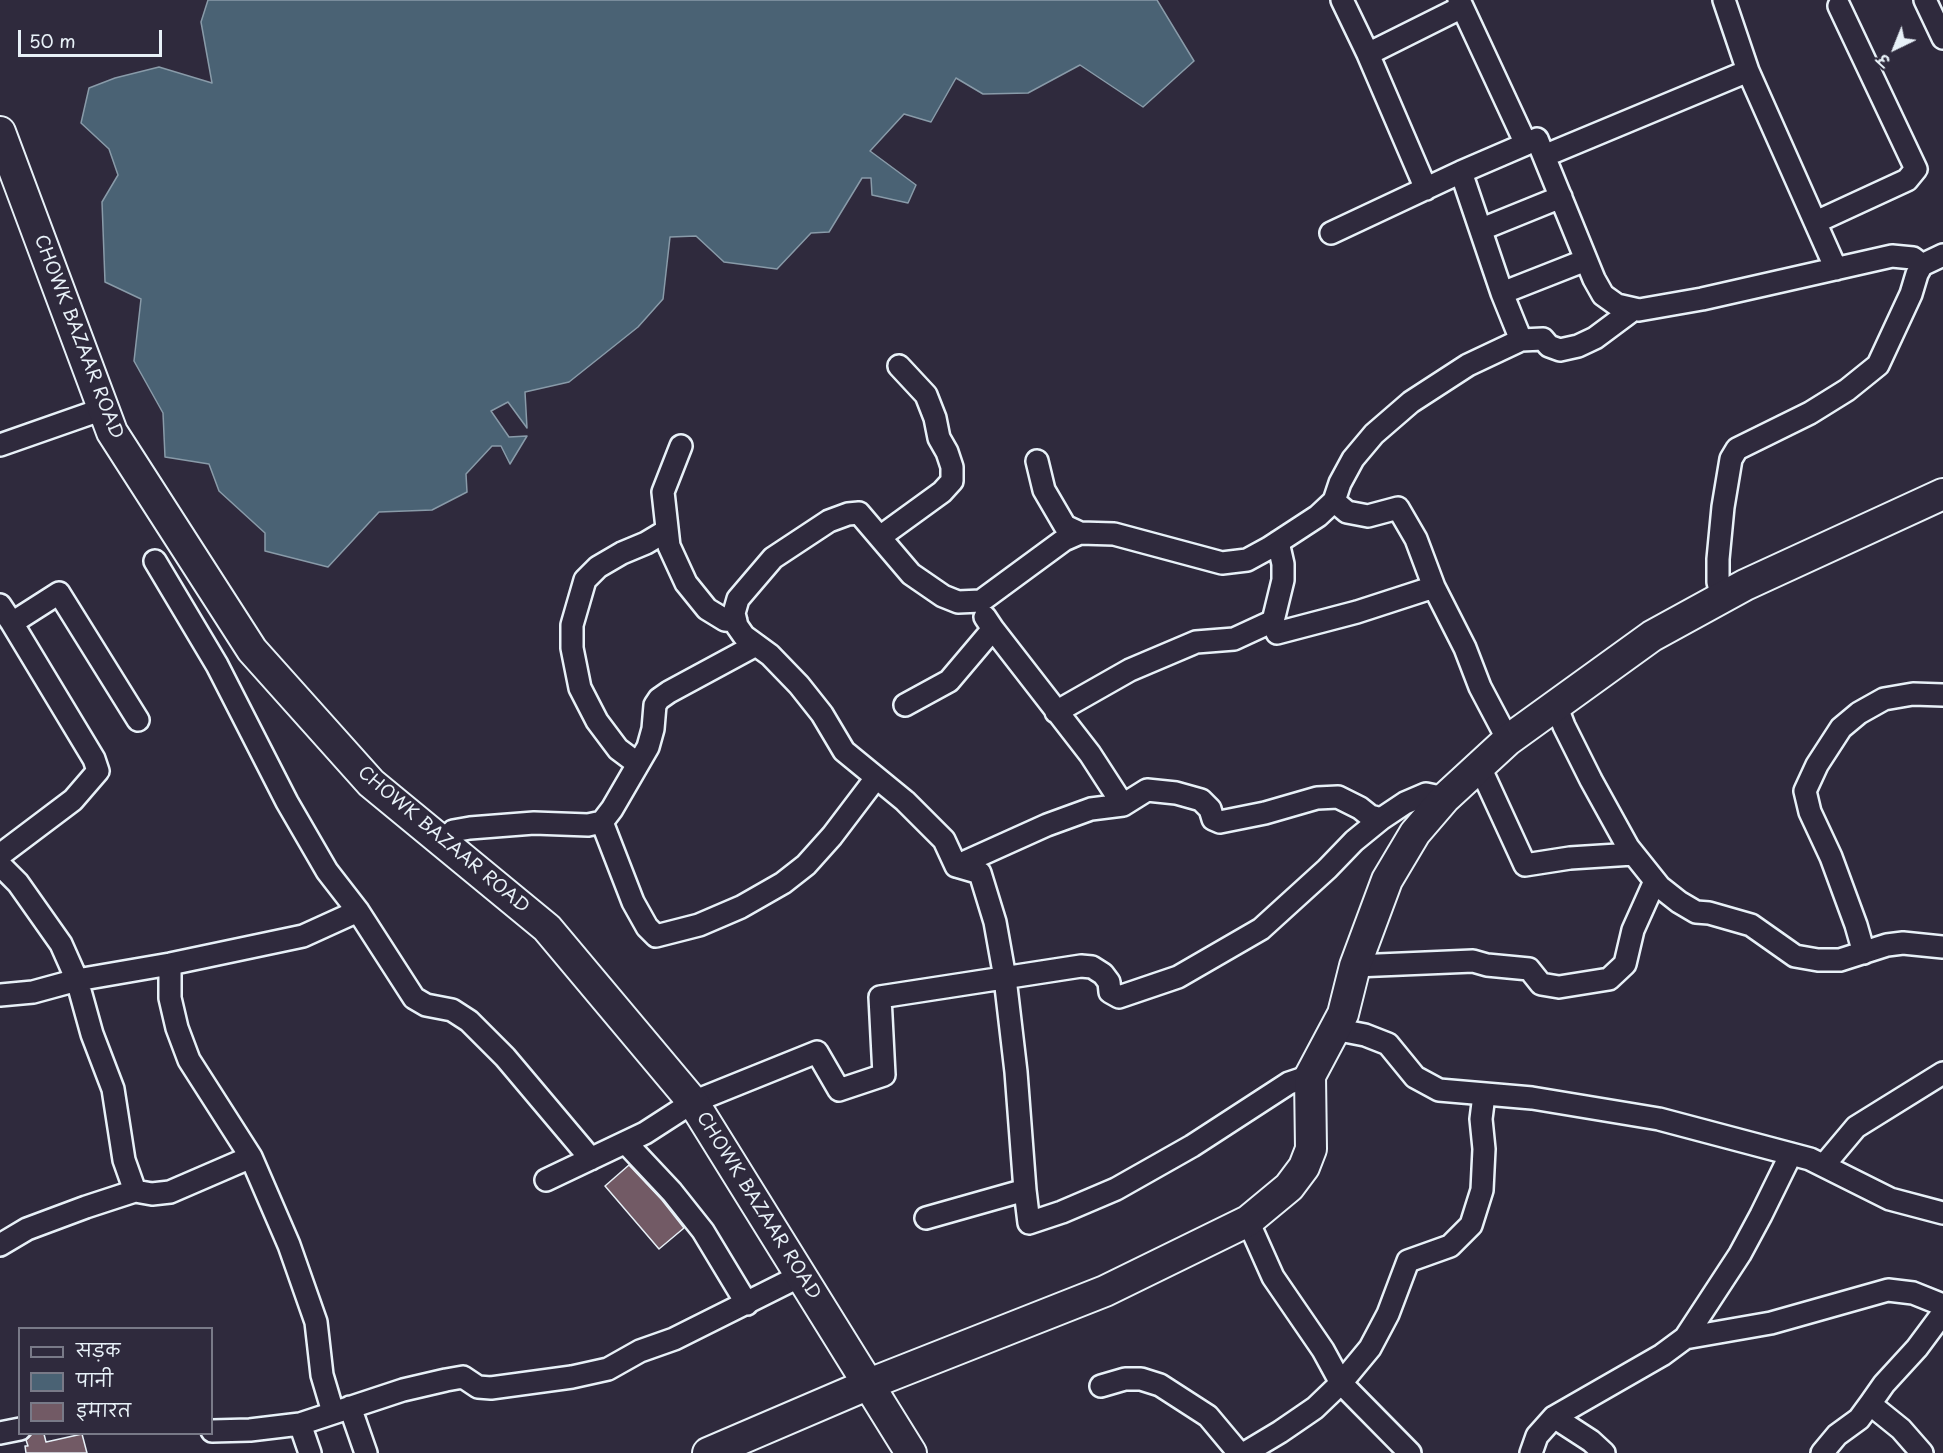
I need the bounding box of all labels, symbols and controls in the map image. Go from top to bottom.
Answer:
scale bar [21,18,165,56]
north arrow [1865,18,1925,78]
text: 50 m [29,27,76,54]
text: उ [1871,49,1895,74]
street label: CHOWK BAZAAR ROAD [29,232,127,442]
street label: CHOWK BAZAAR ROAD [353,762,533,918]
street label: CHOWK BAZAAR ROAD [691,1108,825,1304]
legend [18,1327,213,1435]
text: सड़क [76,1336,120,1363]
text: पानी [76,1366,113,1393]
text: इमारत [76,1396,131,1423]

